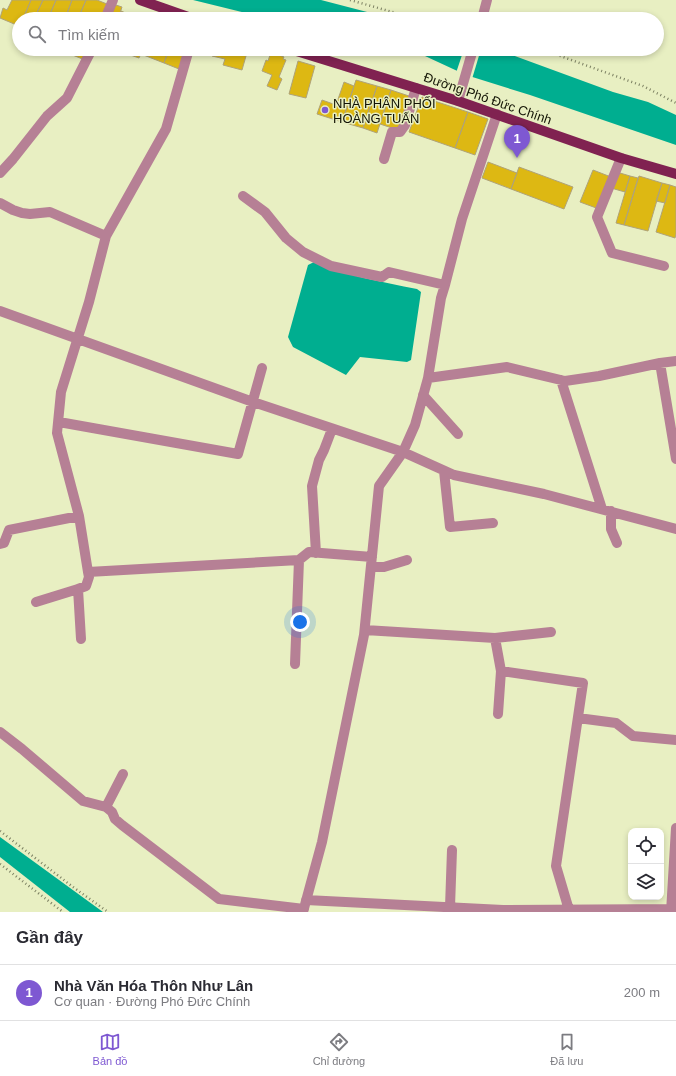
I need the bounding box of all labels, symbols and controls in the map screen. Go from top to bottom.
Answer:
search box [12,12,664,56]
icon: search [26,23,48,45]
text: Tìm kiếm [58,26,120,43]
street label: Đường Phó Đức Chính [422,70,554,127]
place label: NHÀ PHÂN PHỐI HOÀNG TUẤN [333,96,436,126]
marker: NHÀ PHÂN PHỐI HOÀNG TUẤN [320,105,330,115]
pin: 1 [504,125,530,158]
your location [290,612,310,632]
map controls [628,828,664,900]
button: locate [628,828,664,864]
button: layers [628,864,664,900]
text: Gần đây [16,928,83,947]
text: Nhà Văn Hóa Thôn Như Lân [54,977,253,994]
text: 1 [25,985,33,1000]
text: 200 m [624,985,660,1000]
text: Cơ quan · Đường Phó Đức Chính [54,994,250,1009]
tab: Bản đồ [93,1031,127,1067]
tab: Chỉ đường [313,1031,365,1067]
tab: Đã lưu [550,1031,583,1067]

